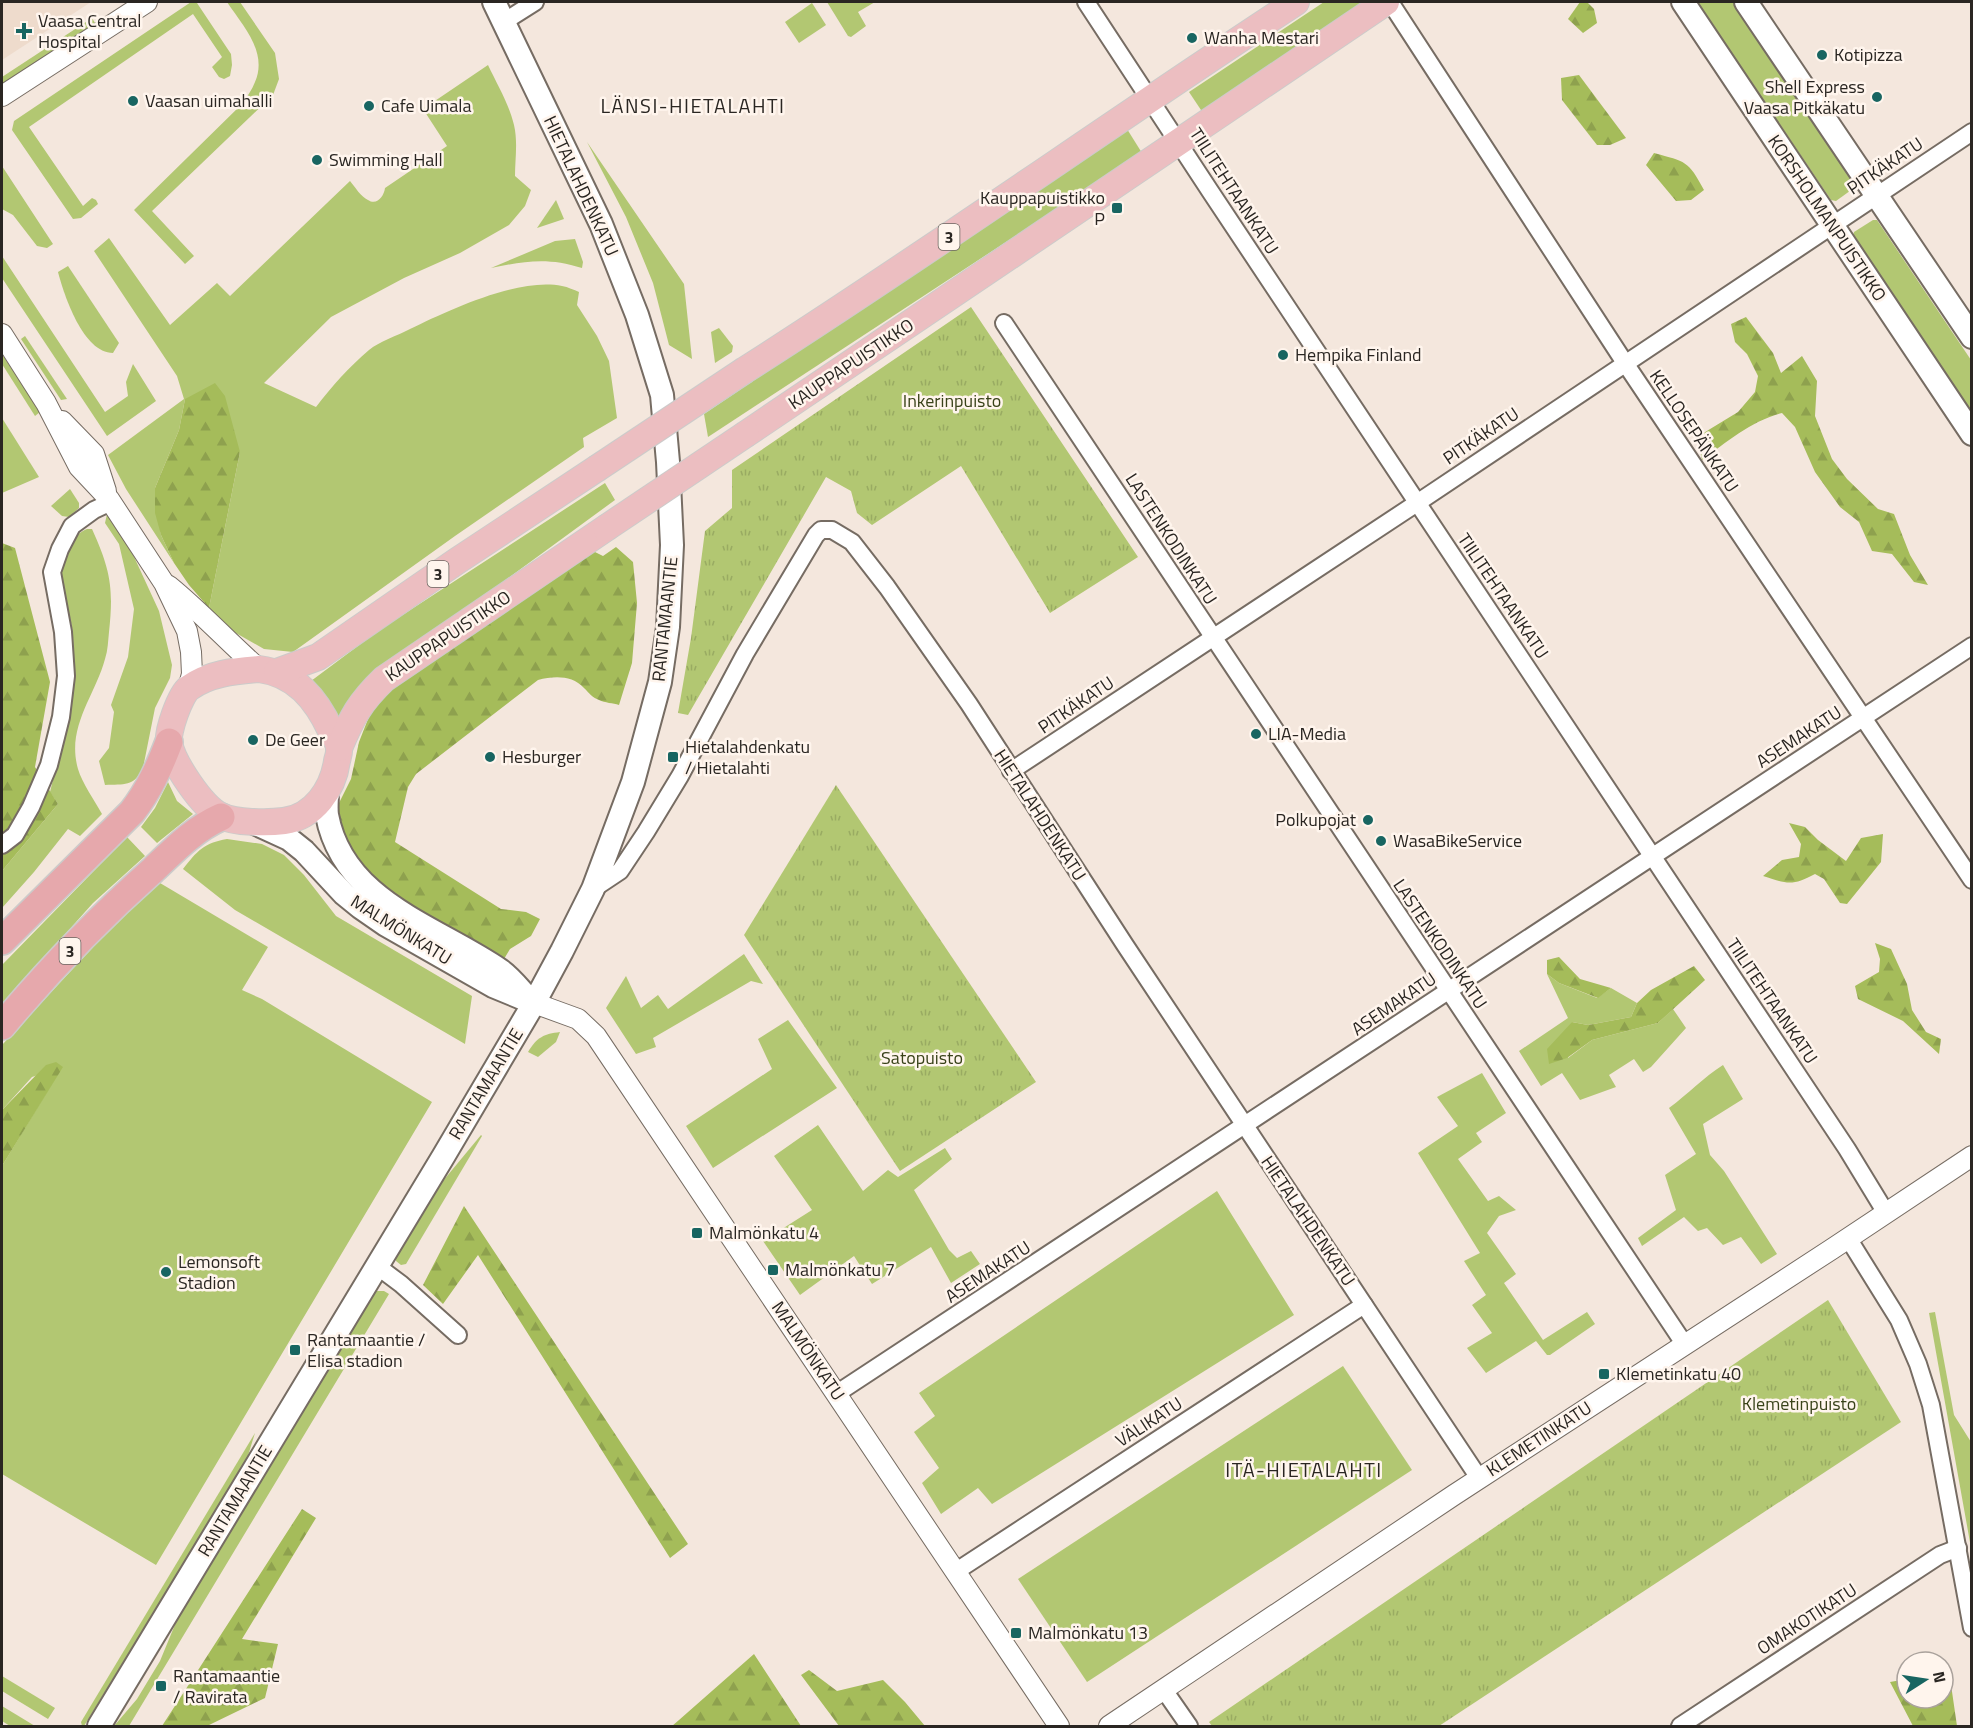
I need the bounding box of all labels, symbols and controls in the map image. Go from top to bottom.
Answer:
place label: Vaasa Central Hospital [38,7,141,55]
marker: Vaasa Central Hospital [15,22,33,40]
place label: Wanha Mestari [1204,24,1319,51]
marker: Wanha Mestari [1185,31,1199,45]
place label: Kotipizza [1834,41,1903,68]
marker: Kotipizza [1815,48,1829,62]
place label: Shell Express Vaasa Pitkäkatu [1744,73,1865,121]
place label: Vaasan uimahalli [145,87,273,114]
district label: LÄNSI-HIETALAHTI [601,90,785,121]
marker: Shell Express Vaasa Pitkäkatu [1870,90,1884,104]
place label: Cafe Uimala [381,92,471,119]
marker: Vaasan uimahalli [126,94,140,108]
marker: Cafe Uimala [362,99,376,113]
street label: HIETALAHDENKATU [537,111,626,261]
street label: TIILITEHTAANKATU [1183,122,1286,259]
street label: KORSHOLMANPUISTIKKO [1761,129,1893,306]
street label: PITKÄKATU [1841,130,1928,201]
place label: Swimming Hall [329,146,443,173]
marker: Swimming Hall [310,153,324,167]
place label: Kauppapuistikko P [980,184,1105,232]
marker: Kauppapuistikko P [1110,201,1124,215]
road number: 3 [938,224,960,250]
street label: KAUPPAPUISTIKKO [783,311,919,416]
place label: Hempika Finland [1295,341,1422,368]
marker: Hempika Finland [1276,348,1290,362]
street label: KELLOSEPÄNKATU [1643,364,1746,497]
park label: Inkerinpuisto [903,387,1001,414]
street label: PITKÄKATU [1437,400,1524,471]
street label: LASTENKODINKATU [1119,468,1224,610]
street label: TIILITEHTAANKATU [1451,527,1556,664]
street label: RANTAMAANTIE [645,555,685,683]
road number: 3 [428,561,448,587]
street label: KAUPPAPUISTIKKO [380,583,516,688]
street label: PITKÄKATU [1032,669,1119,740]
street label: ASEMAKATU [1751,699,1847,774]
place label: LIA-Media [1268,720,1346,747]
place label: De Geer [265,726,325,753]
marker: LIA-Media [1249,727,1263,741]
marker: De Geer [246,733,260,747]
place label: Hietalahdenkatu / Hietalahti [685,733,810,781]
place label: Hesburger [502,743,581,770]
street label: HIETALAHDENKATU [988,744,1093,886]
marker: Hesburger [483,750,497,764]
marker: Hietalahdenkatu / Hietalahti [666,750,680,764]
place label: Polkupojat [1275,806,1357,833]
marker: Polkupojat [1361,813,1375,827]
place label: WasaBikeService [1393,827,1522,854]
marker: WasaBikeService [1374,834,1388,848]
street label: LASTENKODINKATU [1387,873,1494,1014]
street label: MALMÖNKATU [345,888,457,971]
street label: TIILITEHTAANKATU [1720,932,1825,1069]
road number: 3 [60,938,80,964]
street label: ASEMAKATU [1346,965,1442,1042]
street label: RANTAMAANTIE [442,1023,530,1145]
park label: Satopuisto [881,1044,963,1071]
street label: HIETALAHDENKATU [1255,1150,1362,1291]
place label: Malmönkatu 4 [709,1219,819,1246]
marker: Malmönkatu 4 [690,1226,704,1240]
street label: ASEMAKATU [940,1234,1036,1309]
place label: Lemonsoft Stadion [178,1248,261,1296]
place label: Malmönkatu 7 [785,1256,895,1283]
marker: Malmönkatu 7 [766,1263,780,1277]
marker: Lemonsoft Stadion [159,1265,173,1279]
street label: MALMÖNKATU [765,1296,852,1406]
place label: Rantamaantie / Elisa stadion [307,1326,425,1374]
marker: Rantamaantie / Elisa stadion [288,1343,302,1357]
place label: Klemetinkatu 40 [1616,1360,1741,1387]
marker: Klemetinkatu 40 [1597,1367,1611,1381]
street label: VÄLIKATU [1110,1390,1188,1453]
park label: Klemetinpuisto [1742,1390,1856,1417]
street label: KLEMETINKATU [1481,1394,1597,1483]
street label: RANTAMAANTIE [191,1440,279,1562]
district label: ITÄ-HIETALAHTI [1225,1454,1383,1485]
street label: OMAKOTIKATU [1751,1576,1862,1661]
place label: Malmönkatu 13 [1028,1619,1148,1646]
marker: Malmönkatu 13 [1009,1626,1023,1640]
north arrow [1895,1650,1955,1710]
place label: Rantamaantie / Ravirata [173,1662,280,1710]
text: N [1927,1669,1953,1685]
marker: Rantamaantie / Ravirata [154,1679,168,1693]

